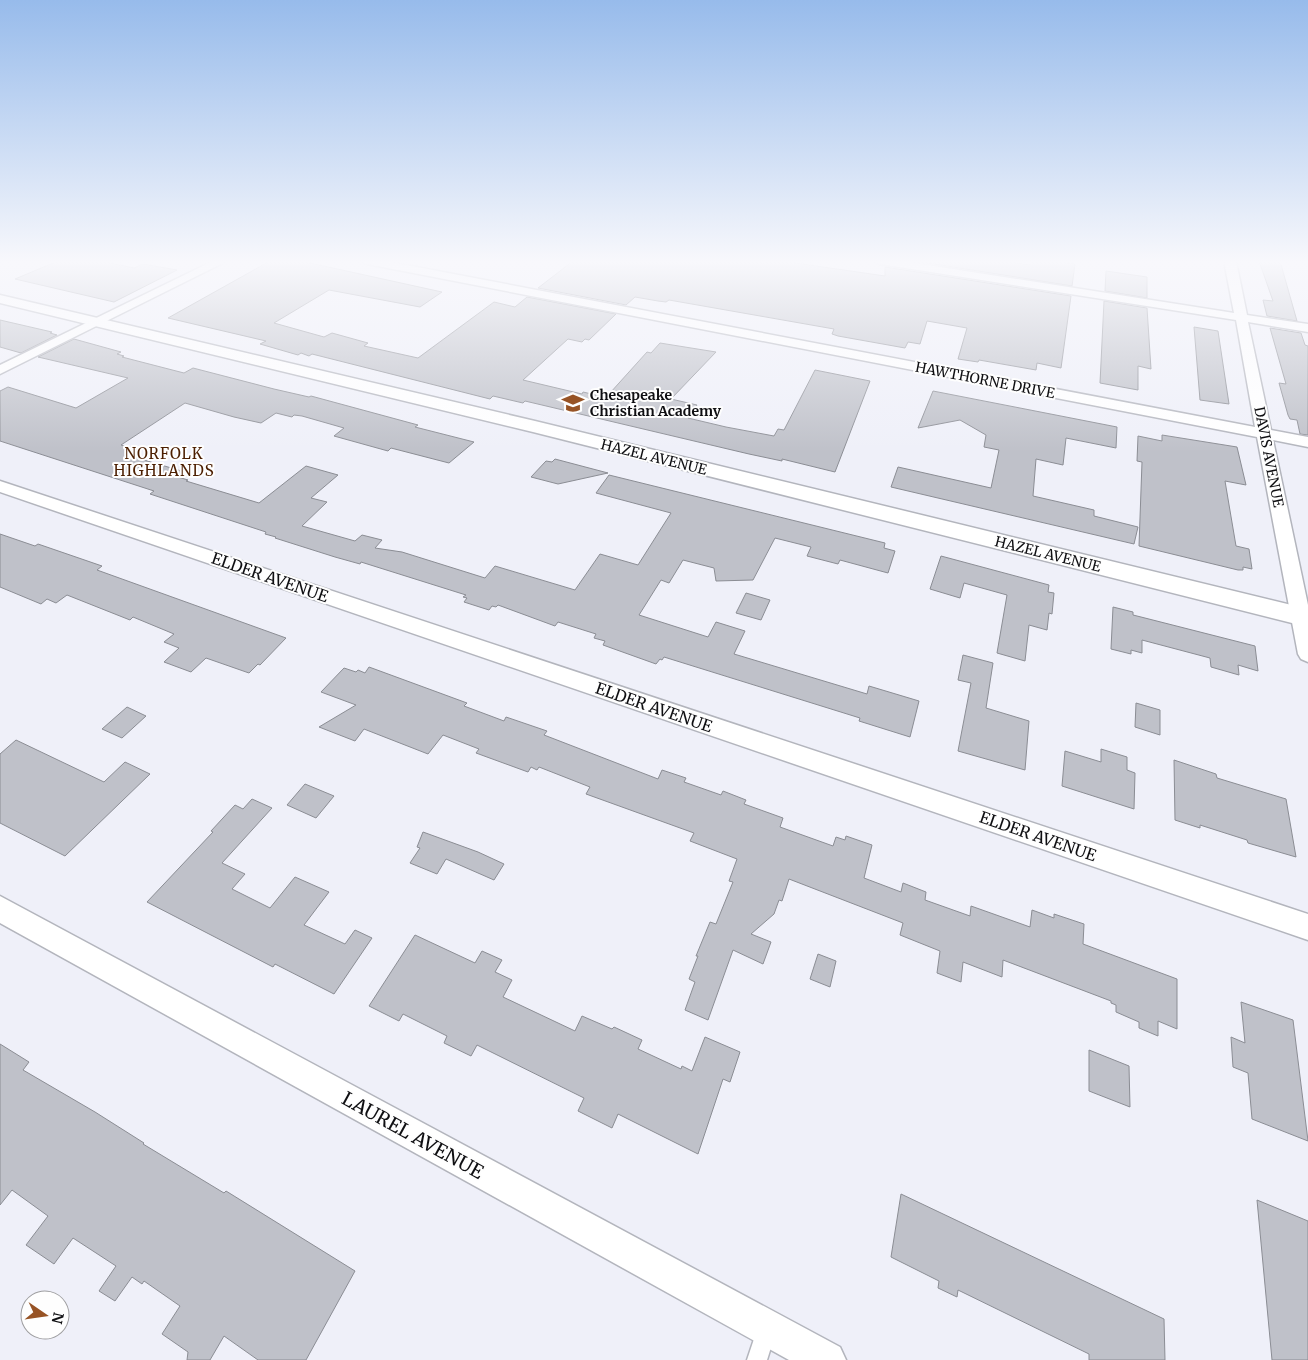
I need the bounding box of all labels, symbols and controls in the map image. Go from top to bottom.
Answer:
street label: HAWTHORNE DRIVE [914,358,1056,402]
place label: Chesapeake Christian Academy [590,386,722,420]
school or university icon: Chesapeake Christian Academy [560,390,586,416]
street label: DAVIS AVENUE [1250,405,1288,509]
street label: HAZEL AVENUE [599,435,709,479]
district label: NORFOLK HIGHLANDS [113,444,215,480]
street label: HAZEL AVENUE [993,532,1103,576]
street label: ELDER AVENUE [209,548,332,607]
street label: ELDER AVENUE [593,678,716,737]
street label: ELDER AVENUE [977,807,1100,866]
street label: LAUREL AVENUE [338,1086,488,1184]
north arrow [20,1290,70,1340]
text: N [48,1311,68,1325]

